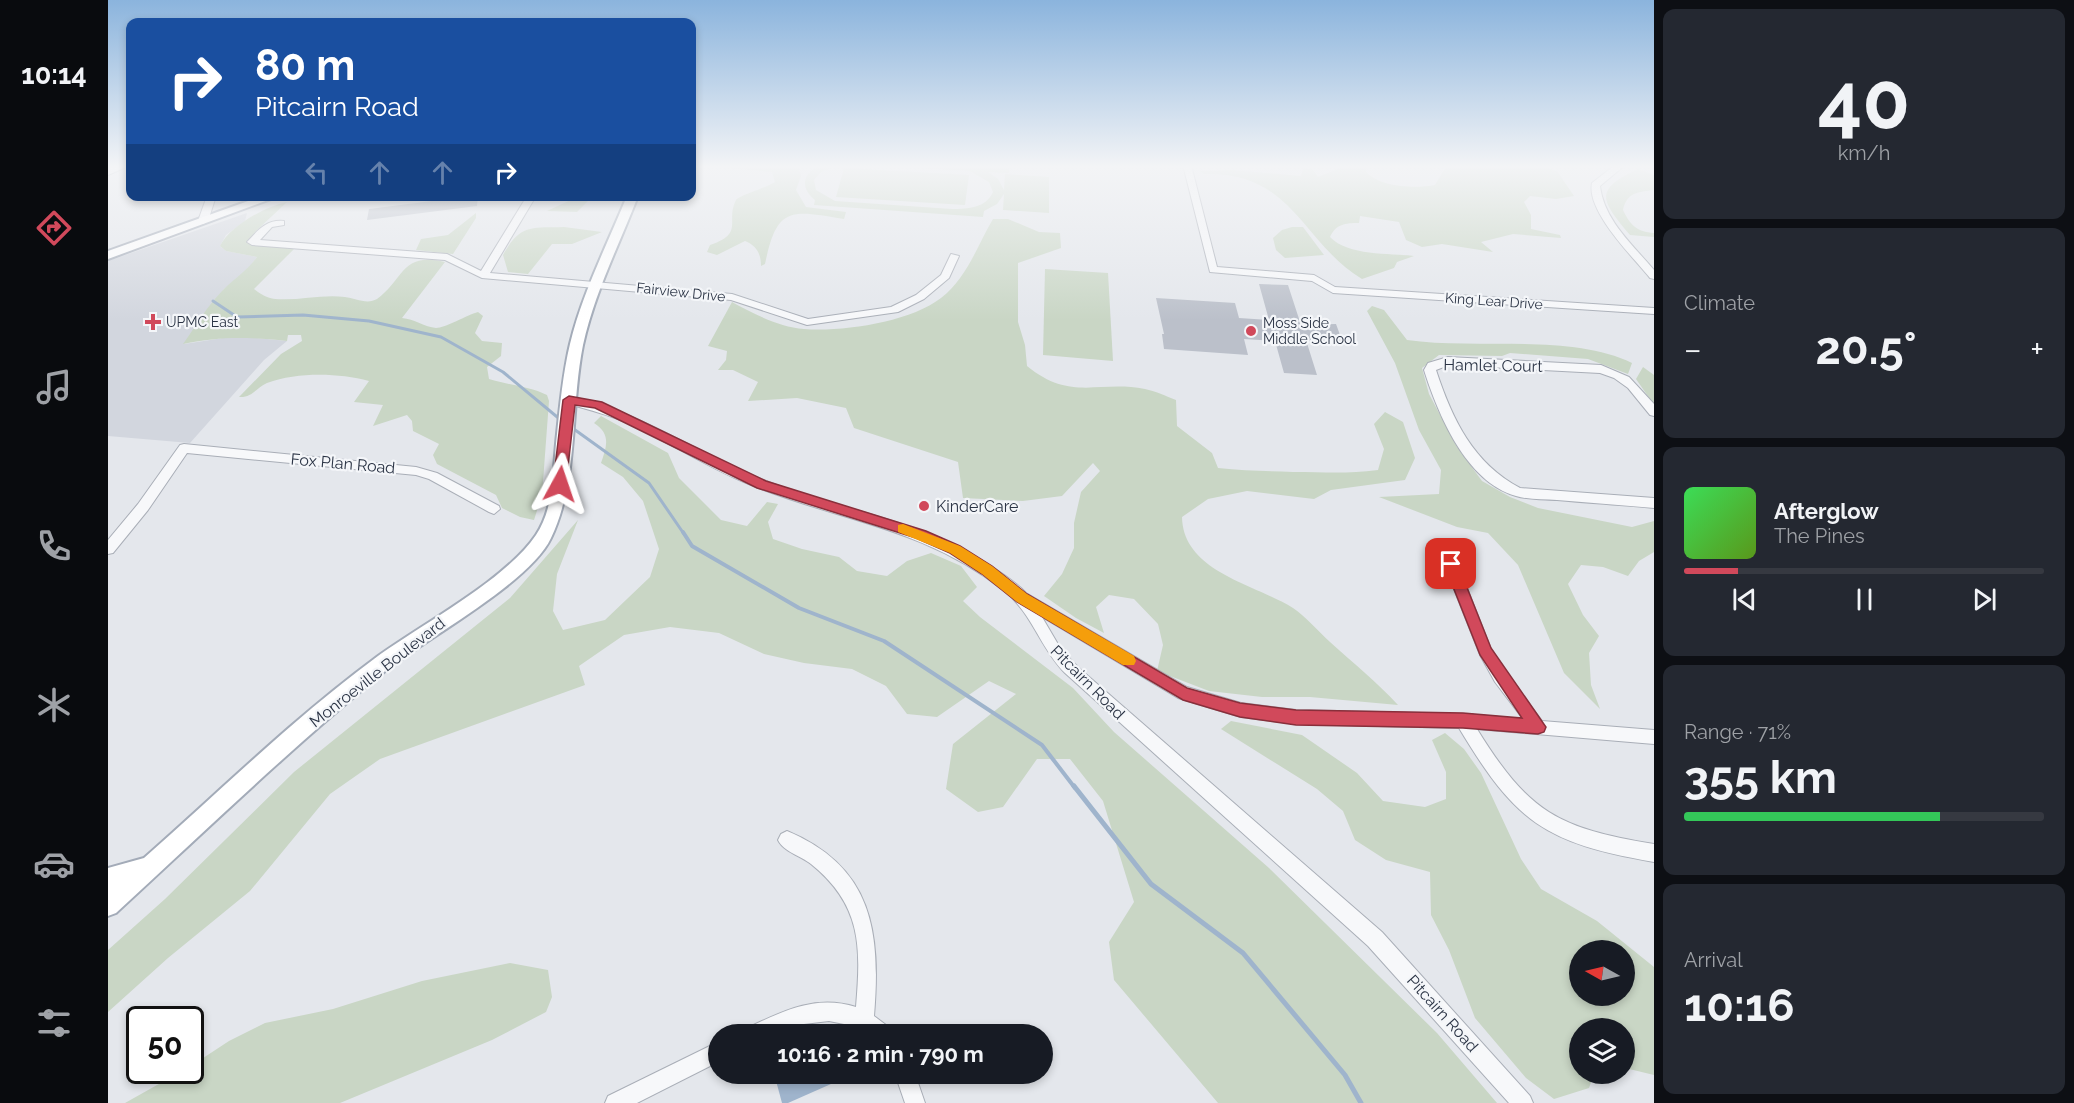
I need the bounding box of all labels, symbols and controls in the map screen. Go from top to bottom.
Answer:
text: 80 m [255,41,355,90]
icon: right [156,42,234,120]
text: 40 [1818,56,1910,147]
text: 10:14 [21,59,87,90]
text: Pitcairn Road [255,91,419,122]
text: km/h [1838,141,1890,165]
icon: left [300,156,333,189]
icon: ahead [363,156,396,189]
icon: ahead [426,156,459,189]
icon: right [489,156,522,189]
icon: directions [33,207,75,249]
street label: Fairview Drive [636,279,726,305]
street label: King Lear Drive [1445,290,1543,312]
text: Climate [1684,291,1755,315]
marker: UPMC East [144,313,162,331]
place label: UPMC East [166,314,239,330]
place label: Moss Side Middle School [1263,315,1356,347]
text: 20.5° [1816,322,1916,375]
marker: Moss Side Middle School [1244,324,1258,338]
text: − [1684,330,1702,369]
text: + [2030,330,2044,369]
street label: Hamlet Court [1443,355,1543,376]
icon: music [33,366,75,408]
street label: Fox Plan Road [290,449,396,478]
position arrow [528,452,592,516]
place label: KinderCare [936,497,1019,516]
text: Afterglow [1774,498,1879,524]
marker: KinderCare [917,499,931,513]
text: The Pines [1774,524,1865,548]
icon: phone [33,525,75,567]
pin [1425,538,1476,589]
icon: arrive [1434,547,1467,580]
icon: previous [1728,583,1761,616]
icon: pause [1848,583,1881,616]
icon: next [1968,583,2001,616]
street label: Monroeville Boulevard [306,614,449,731]
street label: Pitcairn Road [1047,641,1129,723]
icon: climate [33,684,75,726]
text: Range · 71% [1684,720,1791,744]
text: 355 km [1684,751,1837,804]
icon: car [33,843,75,885]
north arrow [1569,940,1635,1006]
map controls [1569,940,1635,1084]
text: Arrival [1684,948,1743,972]
street label: Pitcairn Road [1403,971,1482,1056]
text: 10:16 [1684,979,1795,1032]
icon: filters [33,1002,75,1044]
speed limit sign: 50 [126,1006,204,1084]
button: layers [1569,1018,1635,1084]
text: 10:16 · 2 min · 790 m [777,1041,984,1067]

